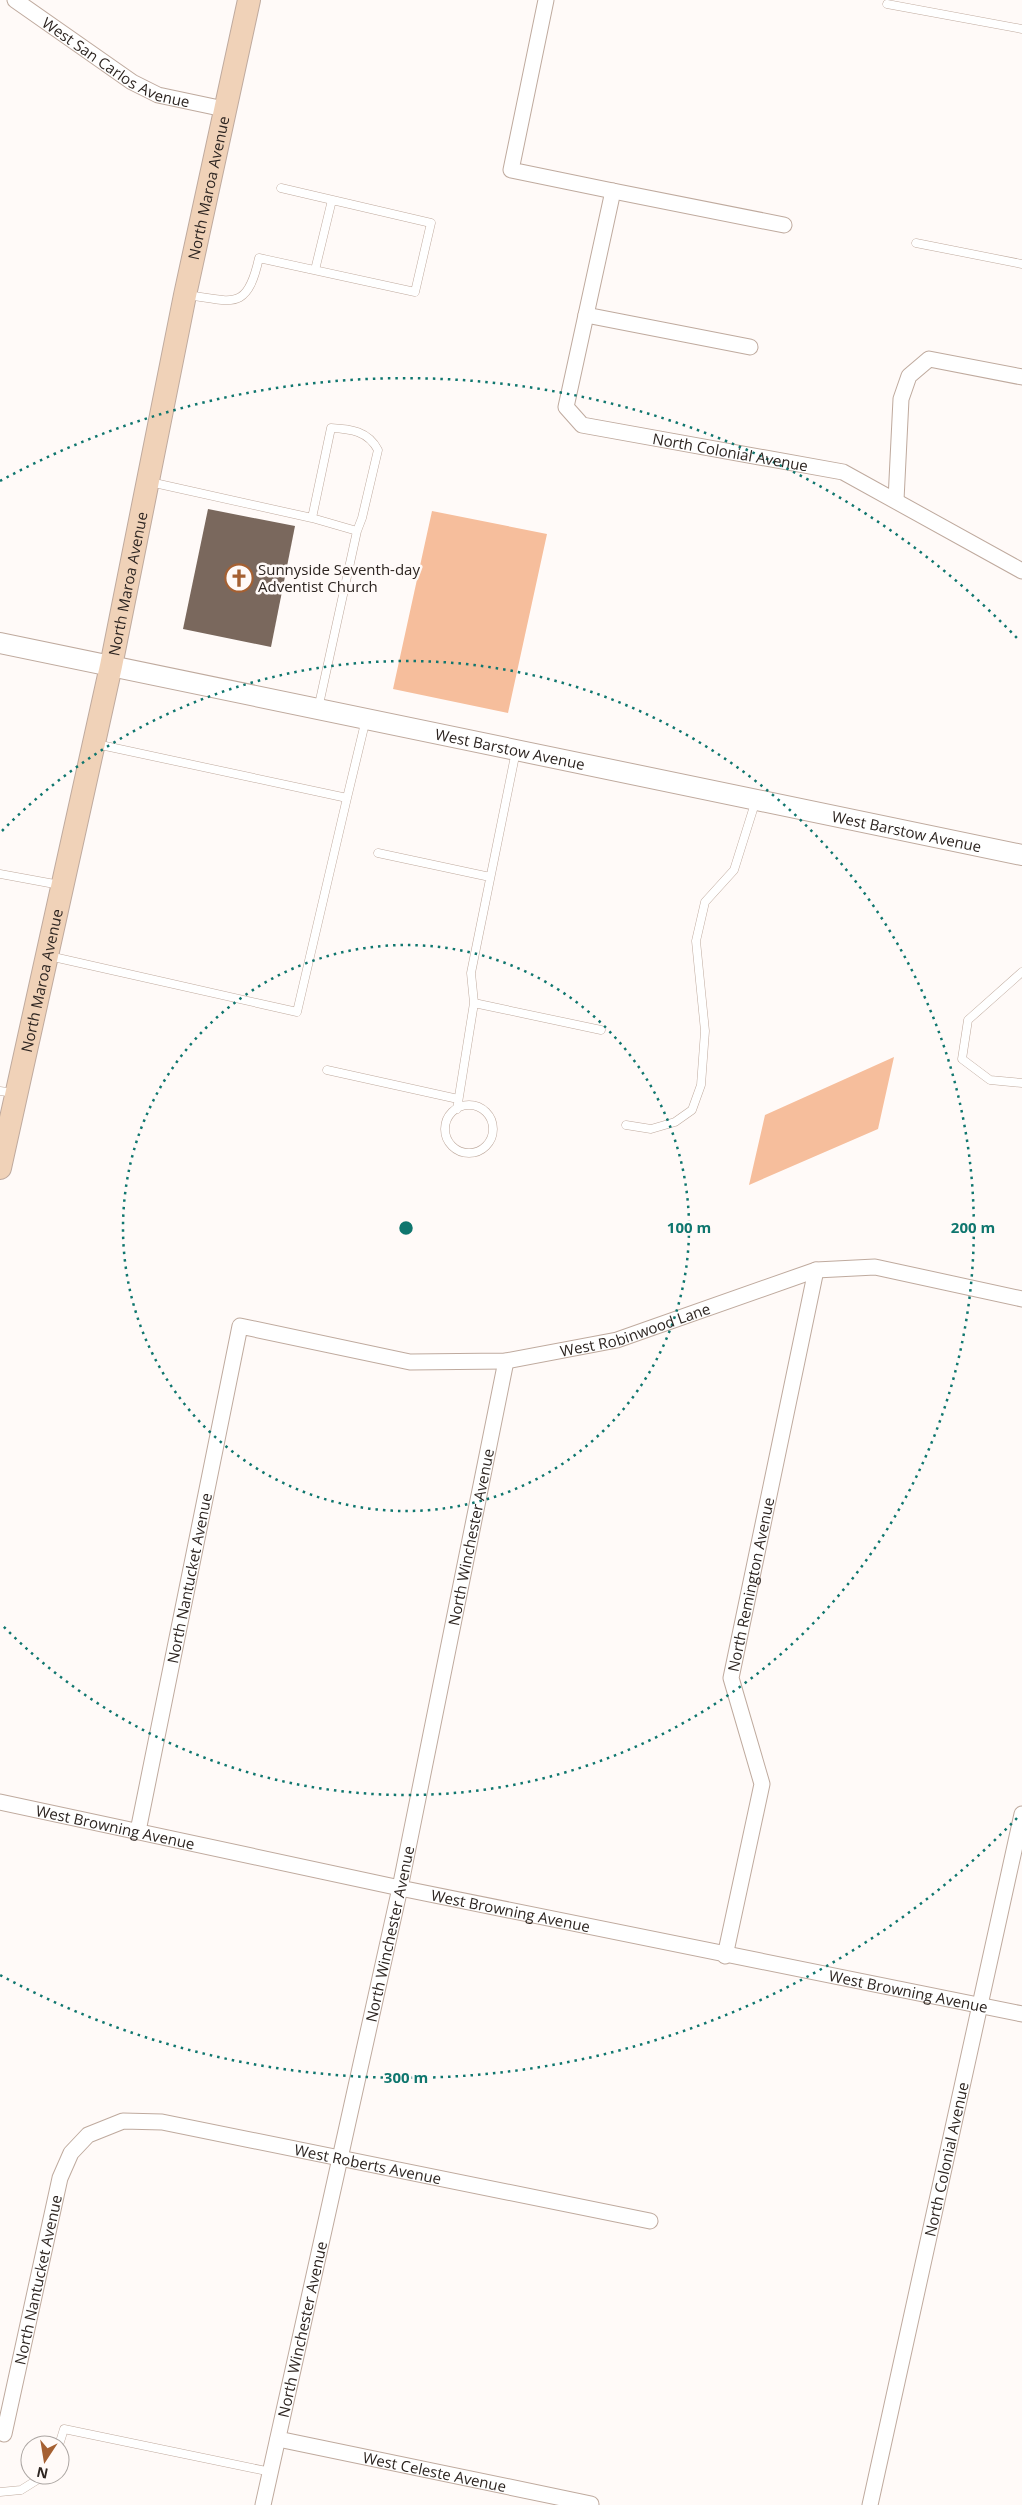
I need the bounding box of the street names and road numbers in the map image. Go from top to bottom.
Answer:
street label: West San Carlos Avenue [39,12,192,111]
street label: North Maroa Avenue [183,114,234,262]
street label: North Colonial Avenue [651,428,810,476]
street label: North Maroa Avenue [103,510,152,658]
street label: West Barstow Avenue [434,724,587,774]
street label: West Barstow Avenue [830,806,983,856]
street label: North Maroa Avenue [16,907,67,1054]
street label: West Robinwood Lane [558,1298,713,1361]
street label: North Winchester Avenue [443,1447,498,1627]
street label: North Nantucket Avenue [162,1491,216,1665]
street label: North Remington Avenue [723,1495,778,1673]
street label: West Browning Avenue [34,1800,197,1854]
street label: North Winchester Avenue [361,1844,418,2024]
street label: West Browning Avenue [429,1885,592,1936]
street label: West Browning Avenue [827,1965,990,2017]
street label: North Colonial Avenue [919,2080,973,2238]
street label: West Roberts Avenue [293,2139,443,2188]
street label: North Nantucket Avenue [9,2193,66,2366]
street label: North Winchester Avenue [273,2239,331,2419]
street label: West Celeste Avenue [361,2447,508,2496]

